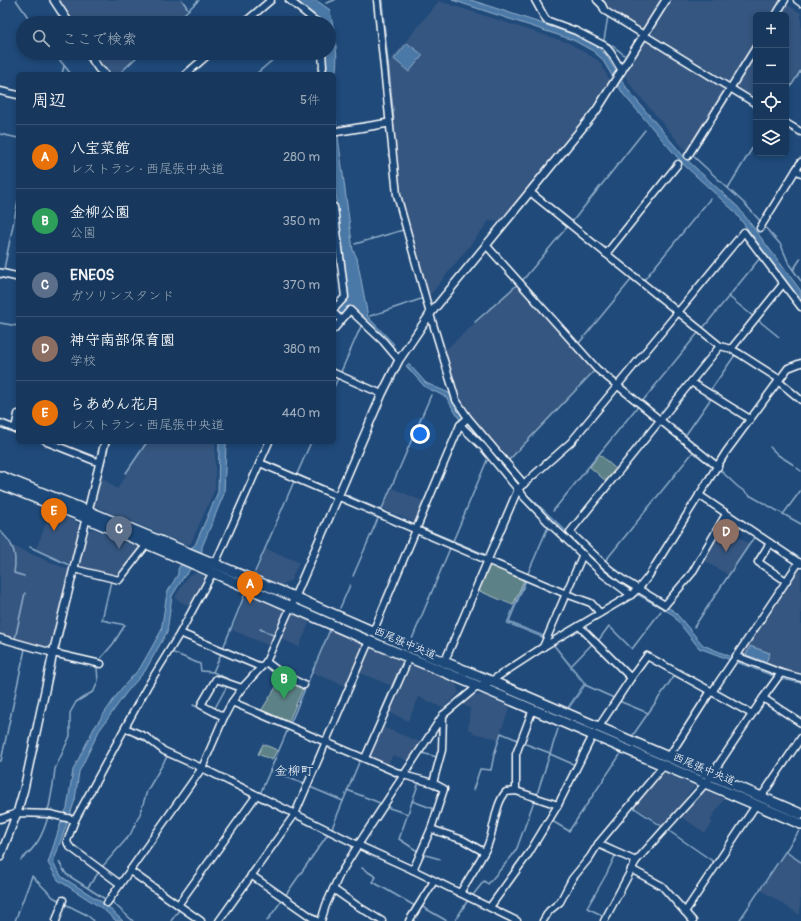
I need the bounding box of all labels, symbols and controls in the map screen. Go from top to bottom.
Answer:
map controls [753,12,789,156]
button: + [753,12,789,48]
search box [16,16,336,60]
icon: search [30,27,52,49]
text: ここで検索 [62,30,137,49]
button: − [753,48,789,84]
button: locate [753,84,789,120]
text: 周辺 [32,90,66,111]
text: 5件 [300,92,320,108]
button: layers [753,120,789,156]
text: 八宝菜館 [70,139,130,158]
text: A [41,149,49,165]
text: 280 m [283,149,320,165]
text: レストラン · 西尾張中央道 [70,161,224,177]
text: 金柳公園 [70,203,130,222]
text: B [41,213,49,229]
text: 350 m [282,213,320,229]
text: 公園 [70,225,96,241]
text: ENEOS [70,266,114,285]
text: C [41,277,49,293]
text: 370 m [283,277,320,293]
text: ガソリンスタンド [70,288,174,304]
text: 神守南部保育園 [70,331,175,350]
text: D [41,341,49,357]
text: 380 m [283,341,320,357]
text: 学校 [70,353,96,369]
text: らあめん花月 [70,395,160,414]
text: E [42,405,48,421]
text: 440 m [282,405,320,421]
text: レストラン · 西尾張中央道 [70,417,224,433]
your location [410,424,430,444]
pin: E [41,498,67,531]
pin: C [106,516,132,549]
pin: D [713,519,739,552]
pin: A [237,571,263,604]
street label: 西尾張中央道 [372,624,438,662]
pin: B [271,666,297,699]
street label: 西尾張中央道 [671,750,737,788]
district label: 金柳町 [274,763,314,779]

